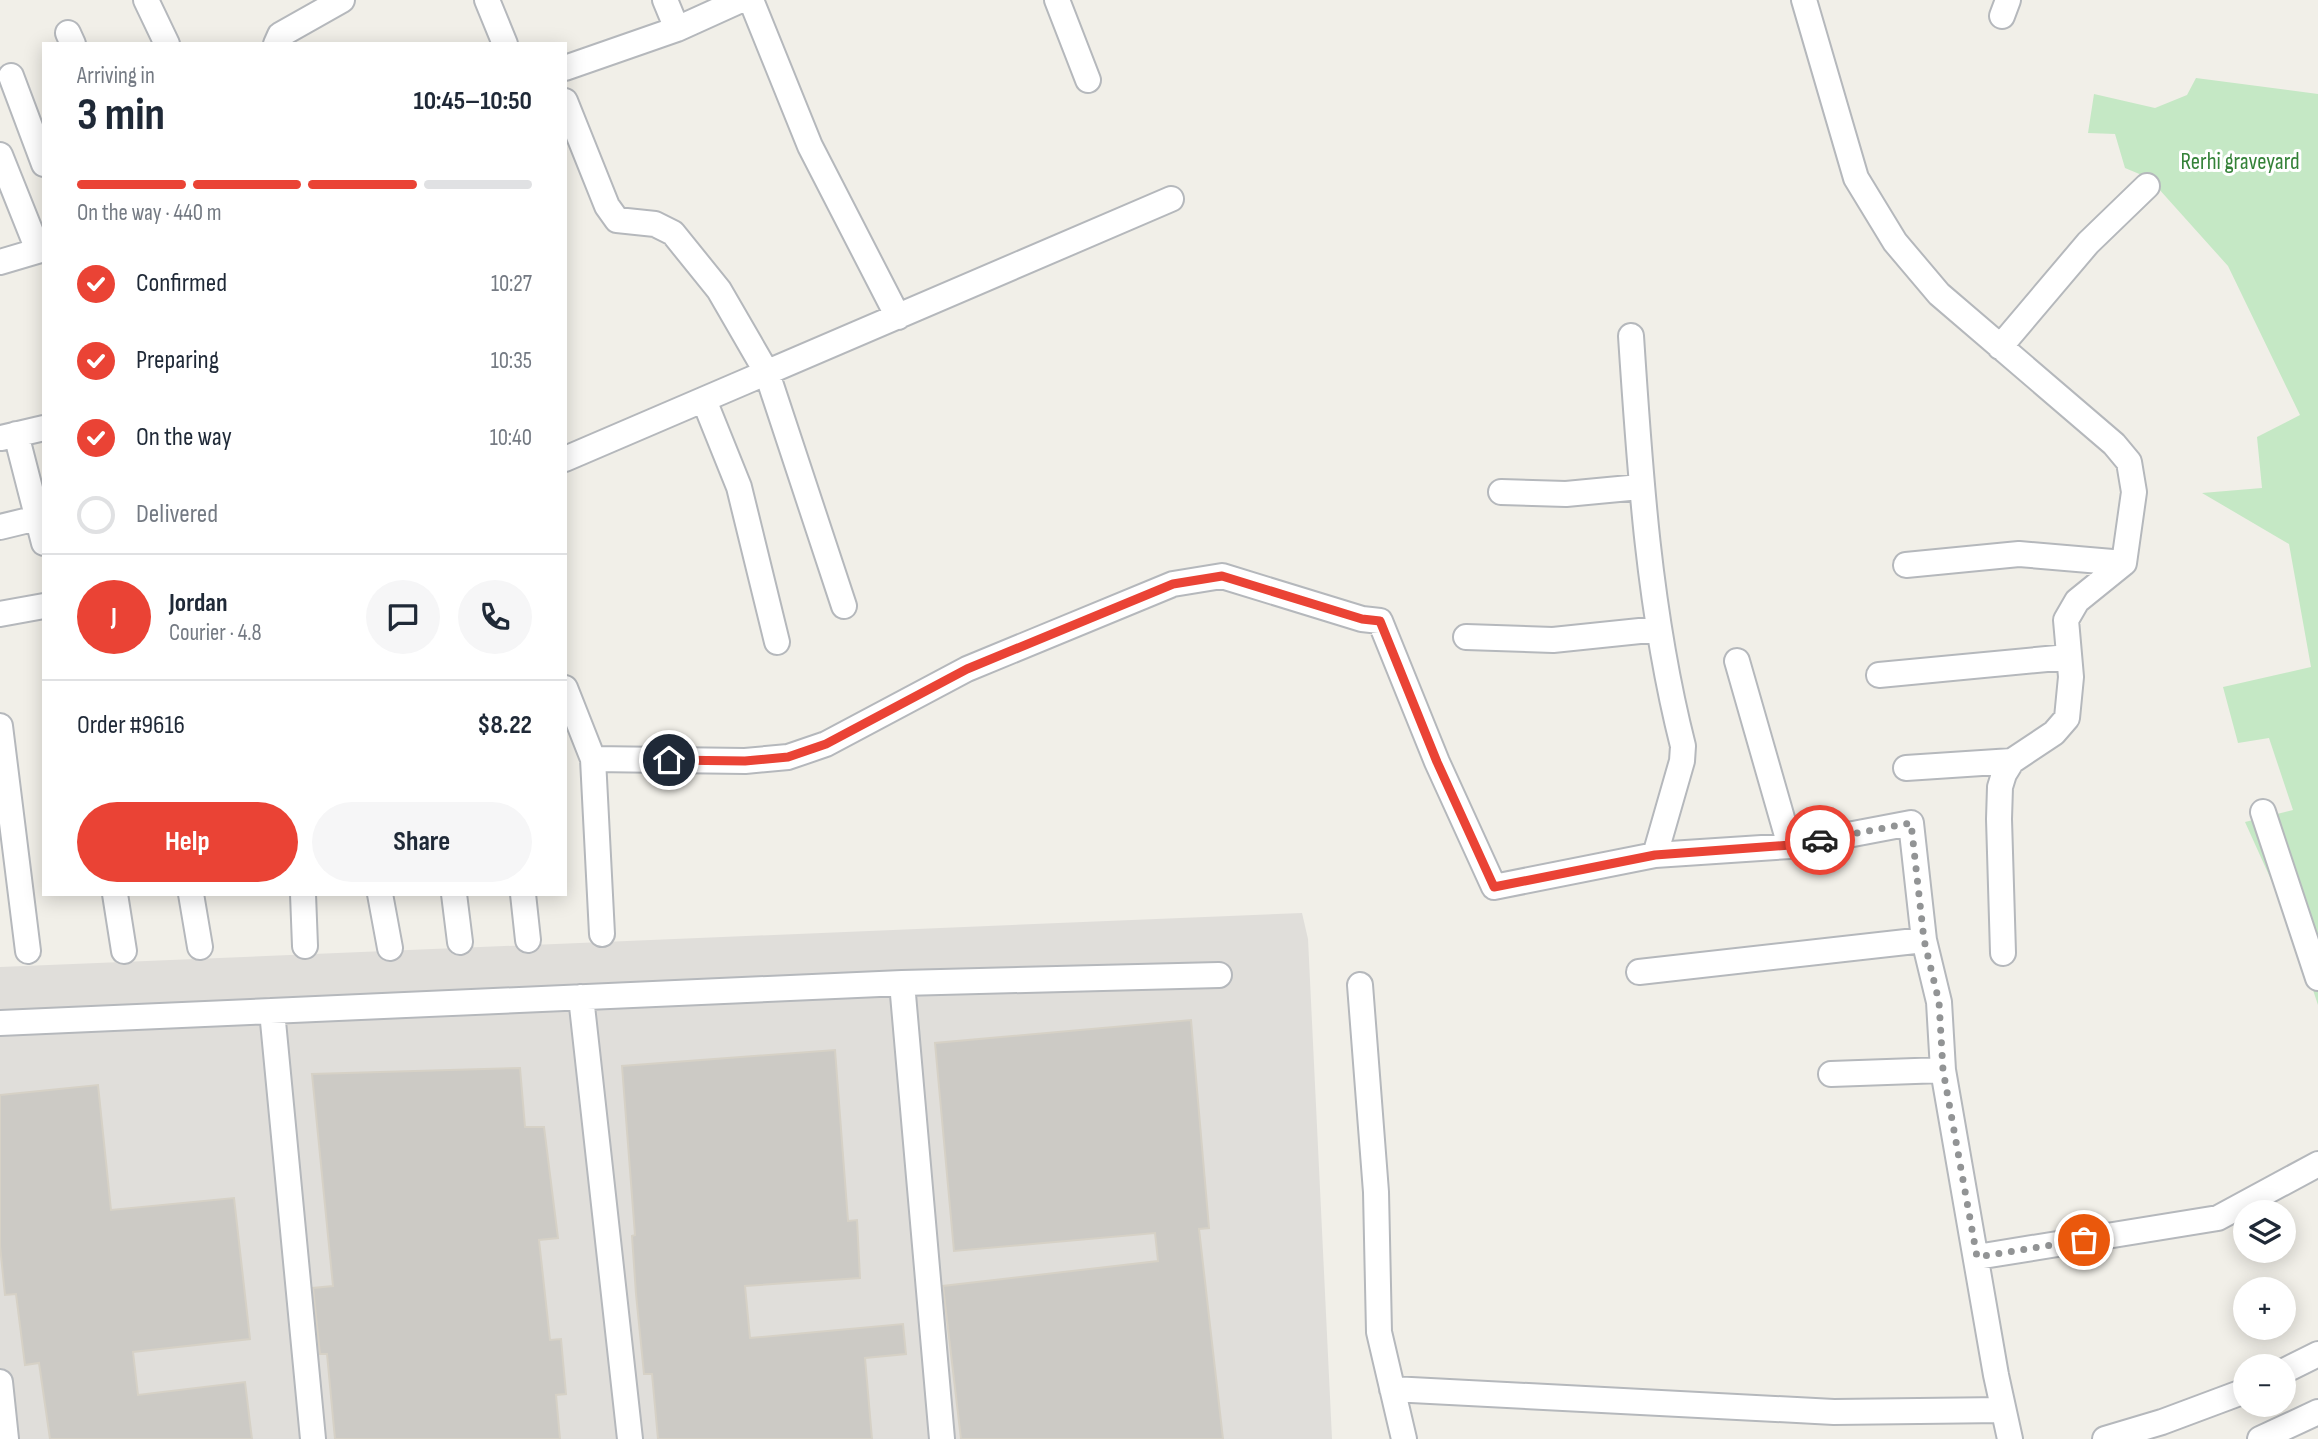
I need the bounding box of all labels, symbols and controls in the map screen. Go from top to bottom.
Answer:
text: Arriving in [77,62,155,90]
text: 10:45–10:50 [414,86,532,117]
text: 3 min [77,88,165,143]
park label: Rerhi graveyard [2180,148,2300,176]
text: On the way · 440 m [77,199,222,227]
icon: check [77,265,115,303]
text: Confirmed [136,268,227,299]
text: 10:27 [491,270,532,298]
icon: check [77,342,115,380]
text: Preparing [136,345,219,376]
text: 10:35 [491,347,532,375]
icon: check [77,419,115,457]
text: On the way [136,422,232,453]
text: 10:40 [490,424,532,452]
text: Delivered [136,499,218,530]
button: chat [366,580,440,654]
button: phone [458,580,532,654]
text: Jordan [169,588,227,619]
text: J [111,602,117,633]
text: Courier · 4.8 [169,619,262,647]
text: Order #9616 [77,710,185,741]
text: $8.22 [477,710,532,741]
pin [639,730,699,790]
icon: home [650,741,688,779]
button: Help [77,802,298,882]
button: Share [312,802,532,882]
courier [1785,805,1855,875]
icon: car [1801,821,1839,859]
map controls [2233,1200,2296,1417]
button: layers [2233,1200,2296,1263]
pin [2054,1210,2114,1270]
icon: bag [2065,1221,2103,1259]
button: + [2233,1277,2296,1340]
button: − [2233,1354,2296,1417]

